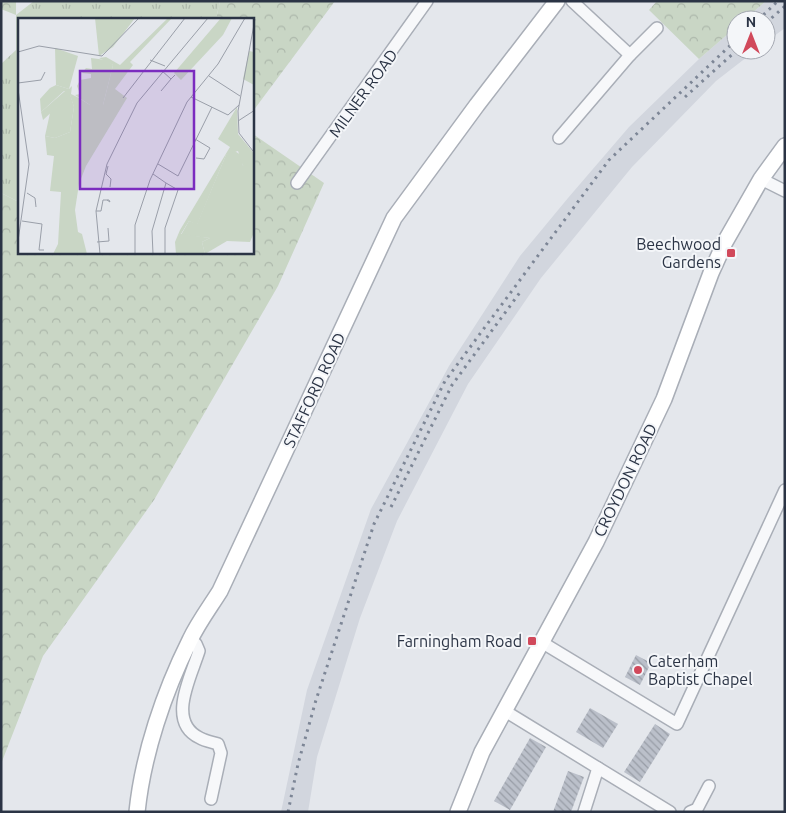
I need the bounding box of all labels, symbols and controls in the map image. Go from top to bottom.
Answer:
north arrow [726,10,776,60]
text: N [746,14,756,30]
inset map [18,18,254,254]
street label: MILNER ROAD [325,46,401,140]
place label: Beechwood Gardens [636,235,721,271]
marker: Beechwood Gardens [725,247,737,259]
street label: STAFFORD ROAD [279,330,349,450]
street label: CROYDON ROAD [590,420,660,540]
place label: Farningham Road [397,632,522,650]
marker: Farningham Road [526,635,538,647]
place label: Caterham Baptist Chapel [648,652,752,688]
marker: Caterham Baptist Chapel [632,664,644,676]

